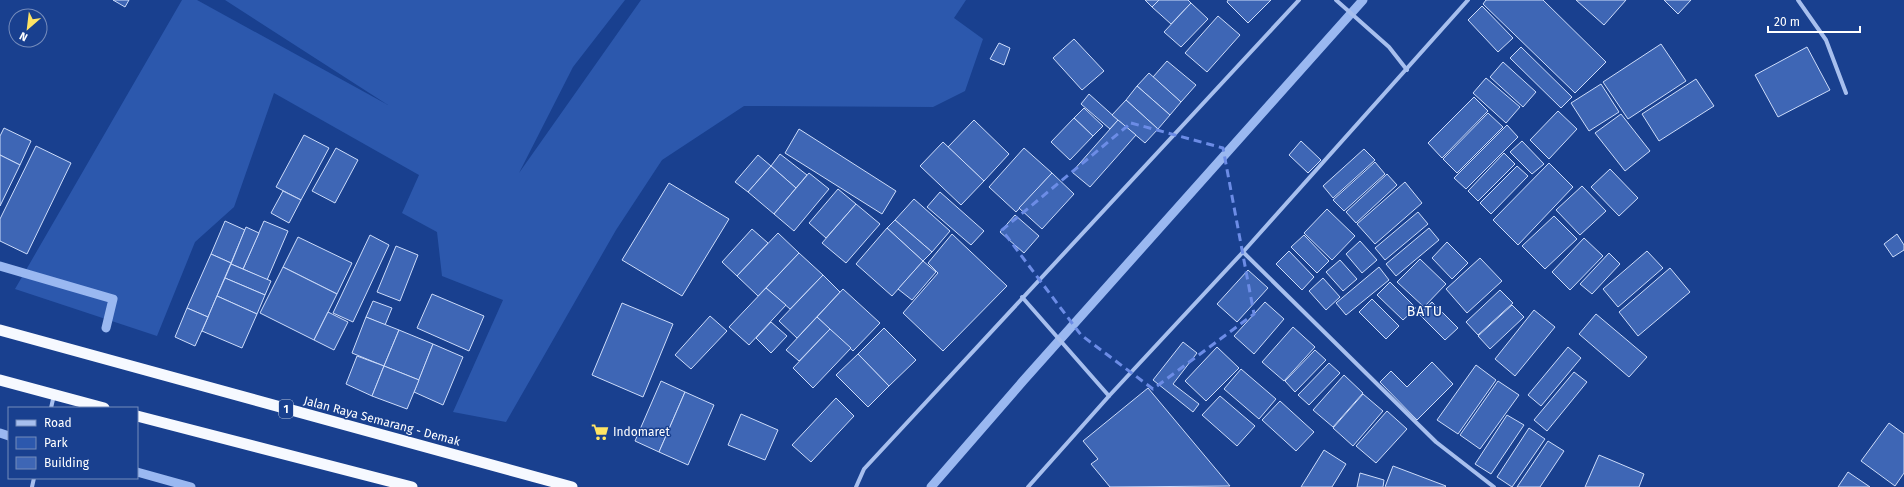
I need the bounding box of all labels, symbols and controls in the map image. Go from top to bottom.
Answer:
north arrow [8,8,48,48]
scale bar [1768,8,1860,34]
text: 20 m [1774,15,1800,29]
text: N [17,29,30,44]
district label: BATU [1407,303,1443,320]
street label: Jalan Raya Semarang - Demak [302,393,463,449]
road number: 1 [279,400,293,418]
legend [8,407,138,479]
text: Road [44,416,72,430]
supermarket icon: Indomaret [590,422,610,442]
place label: Indomaret [613,425,670,439]
text: Park [44,436,68,450]
text: Building [44,456,90,470]

